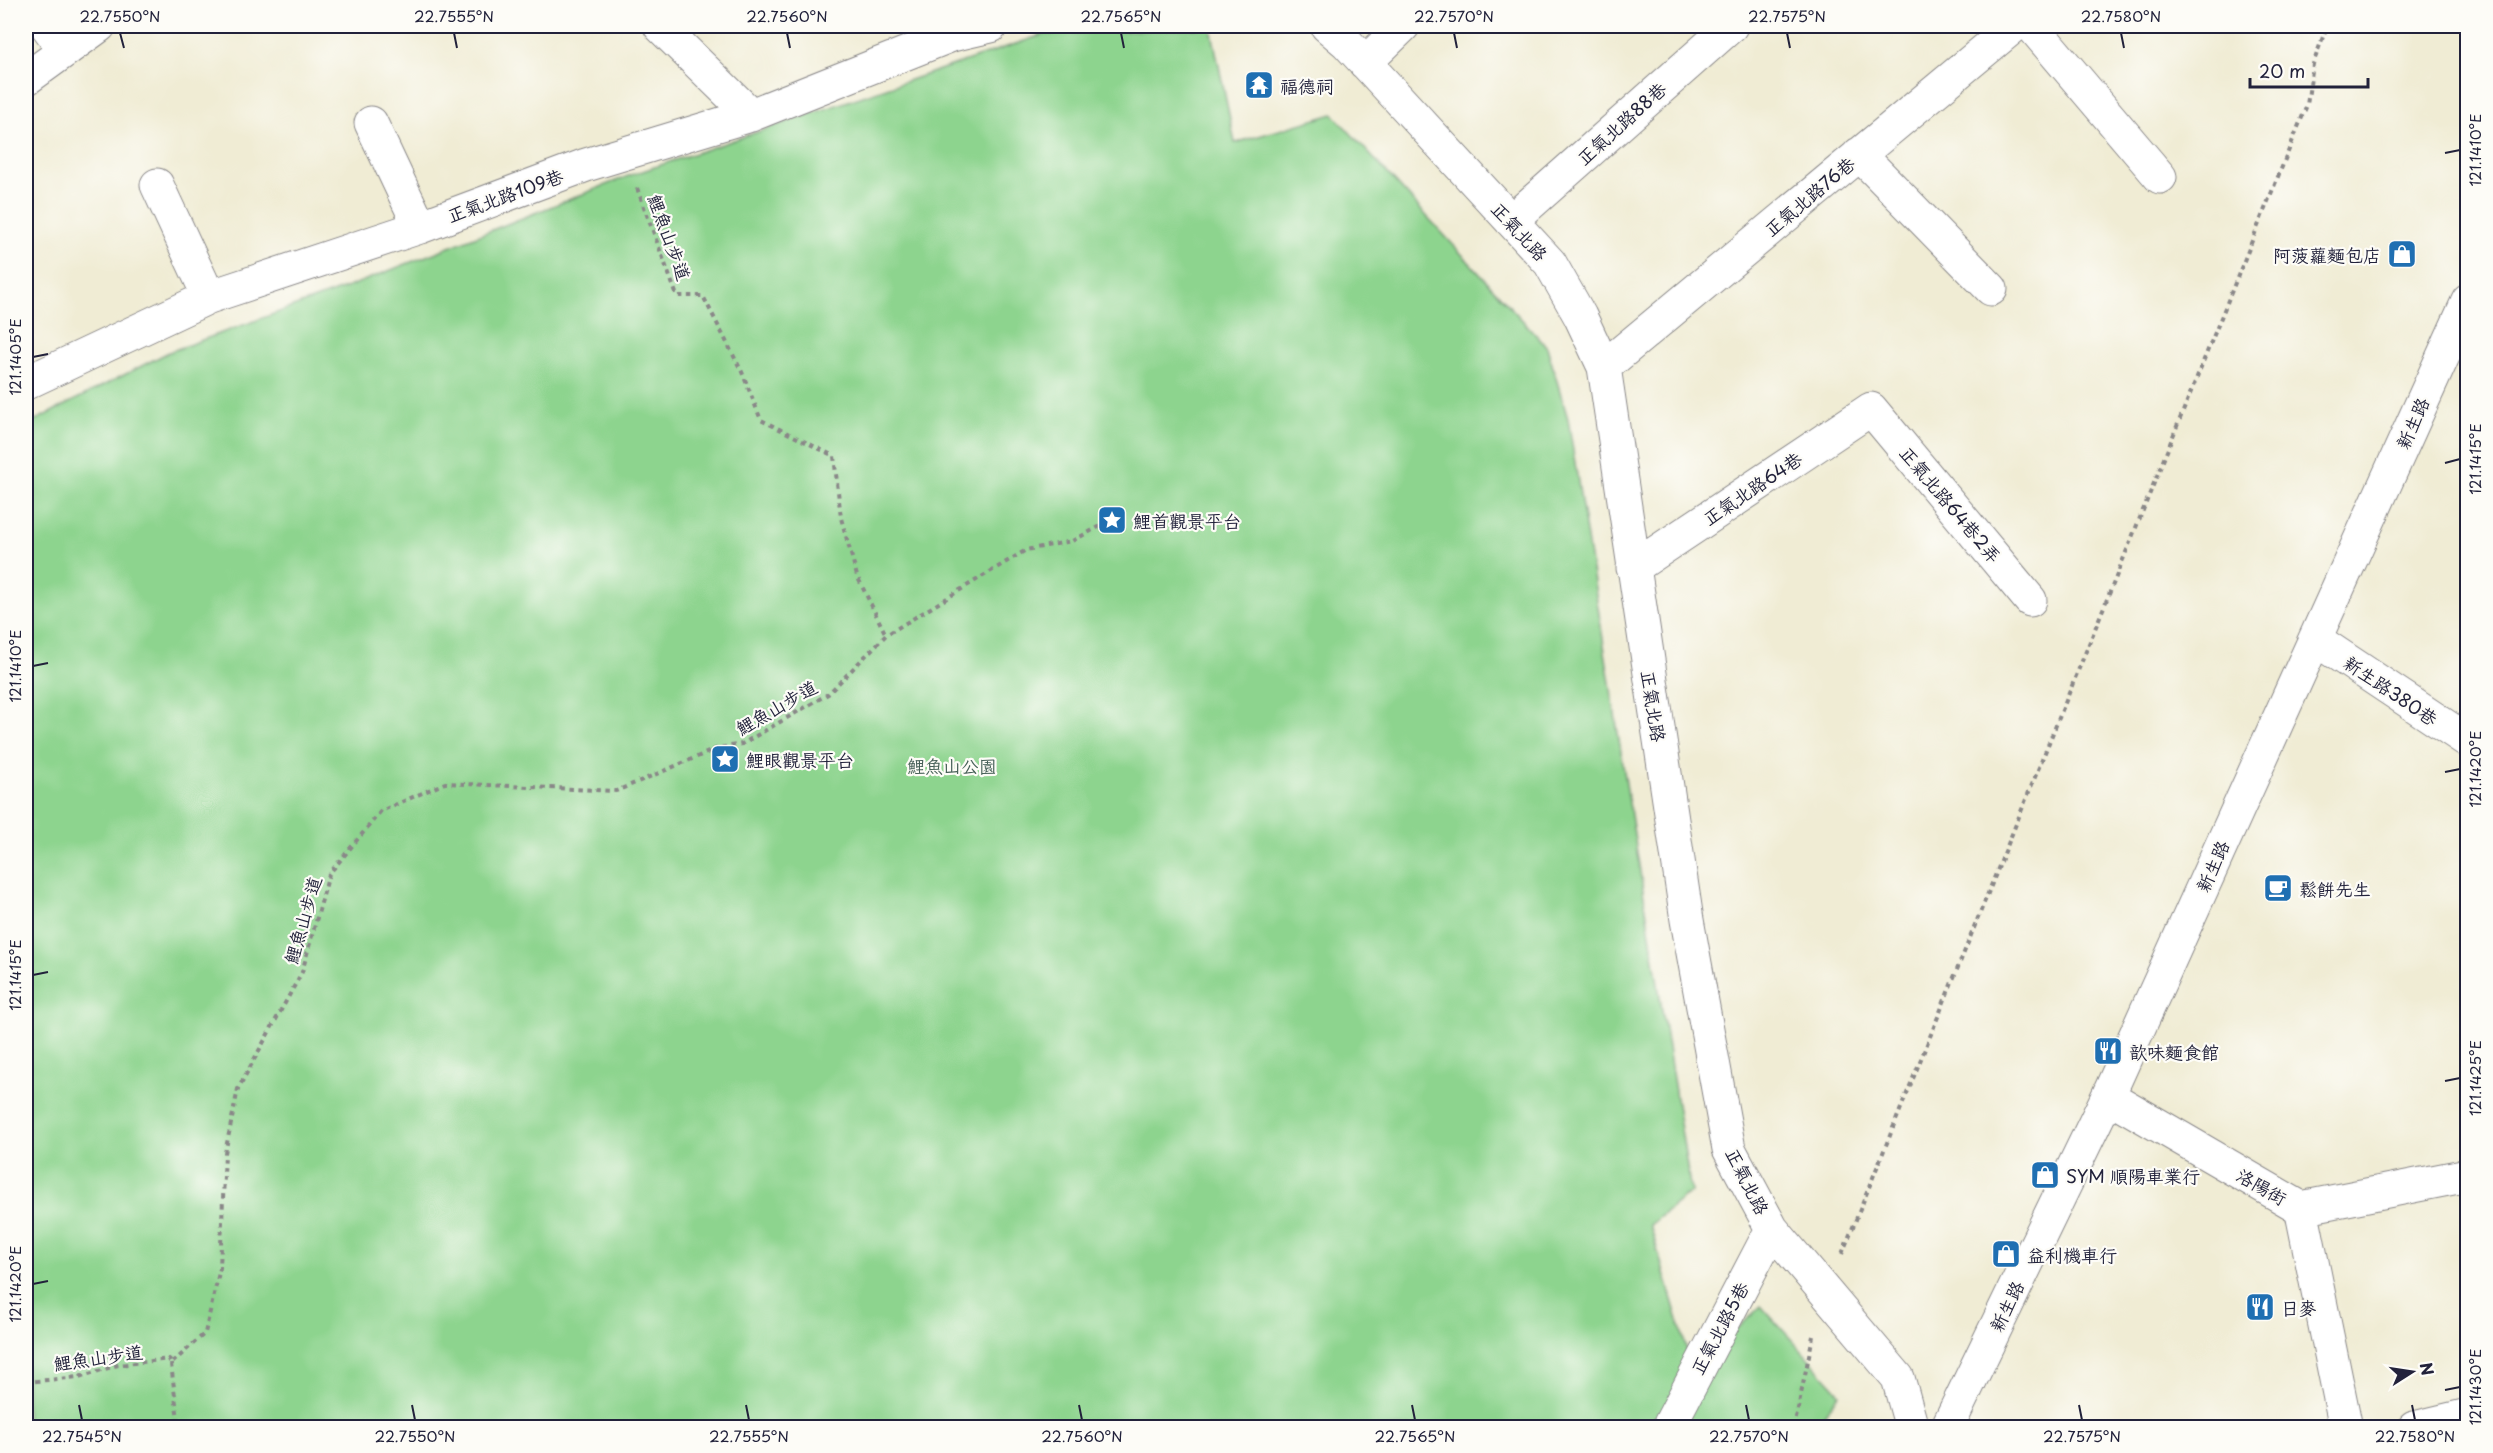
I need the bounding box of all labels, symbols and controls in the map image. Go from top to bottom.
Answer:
text: 22.7550°N [79,4,161,27]
text: 22.7555°N [414,4,494,27]
text: 22.7560°N [746,4,828,27]
text: 22.7565°N [1081,4,1161,27]
text: 22.7570°N [1414,4,1494,27]
text: 22.7575°N [1748,4,1826,27]
text: 22.7580°N [2081,4,2161,27]
scale bar [2250,51,2368,89]
text: 20 m [2259,57,2305,84]
temple icon: 福德祠 [1243,69,1275,101]
place label: 福德祠 [1280,72,1334,99]
street label: 正氣北路88巷 [1570,75,1672,171]
text: 121.1410°E [2463,114,2486,186]
street label: 正氣北路76巷 [1758,150,1860,242]
street label: 正氣北路109巷 [443,161,567,229]
street label: 鯉魚山步道 [642,190,698,284]
street label: 正氣北路 [1486,195,1554,267]
shop icon: 阿菠蘿麵包店 [2386,238,2418,270]
place label: 阿菠蘿麵包店 [2273,241,2381,268]
text: 121.1405°E [3,318,26,396]
street label: 新生路 [2389,393,2435,453]
text: 121.1415°E [2463,423,2486,495]
street label: 正氣北路64巷2弄 [1894,440,2008,568]
street label: 正氣北路64巷 [1697,445,1807,531]
place icon: 鯉首觀景平台 [1096,504,1128,536]
place label: 鯉首觀景平台 [1133,507,1241,534]
text: 121.1410°E [3,630,26,702]
street label: 新生路380巷 [2339,649,2443,731]
street label: 正氣北路 [1635,668,1673,744]
street label: 鯉魚山步道 [730,673,822,741]
text: 121.1420°E [2463,731,2486,807]
place icon: 鯉眼觀景平台 [709,743,741,775]
place label: 鯉眼觀景平台 [746,746,854,773]
park label: 鯉魚山公園 [907,752,997,779]
street label: 新生路 [2189,836,2235,896]
cafe icon: 鬆餅先生 [2262,872,2294,904]
street label: 鯉魚山步道 [277,873,327,967]
place label: 鬆餅先生 [2299,875,2371,902]
text: 121.1415°E [3,939,26,1011]
restaurant icon: 歆味麵食館 [2092,1035,2124,1067]
place label: 歆味麵食館 [2129,1038,2219,1065]
text: 121.1425°E [2463,1040,2486,1116]
street label: 正氣北路 [1720,1143,1776,1219]
shop icon: SYM 順陽車業行 [2029,1159,2061,1191]
street label: 洛陽街 [2232,1161,2292,1211]
place label: SYM 順陽車業行 [2066,1162,2200,1189]
shop icon: 益利機車行 [1990,1238,2022,1270]
place label: 益利機車行 [2027,1241,2117,1268]
text: 121.1420°E [3,1246,26,1322]
street label: 新生路 [1982,1276,2030,1336]
street label: 正氣北路5巷 [1683,1277,1755,1379]
restaurant icon: 日麥 [2244,1291,2276,1323]
place label: 日麥 [2281,1294,2317,1321]
street label: 鯉魚山步道 [52,1337,144,1377]
north arrow [2382,1342,2442,1402]
text: 121.1430°E [2463,1349,2486,1425]
text: N [2415,1360,2441,1377]
text: 22.7545°N [42,1424,122,1447]
text: 22.7550°N [374,1424,456,1447]
text: 22.7555°N [709,1424,789,1447]
text: 22.7560°N [1041,1424,1123,1447]
text: 22.7565°N [1375,1424,1455,1447]
text: 22.7570°N [1709,1424,1789,1447]
text: 22.7575°N [2043,1424,2121,1447]
text: 22.7580°N [2375,1424,2455,1447]

